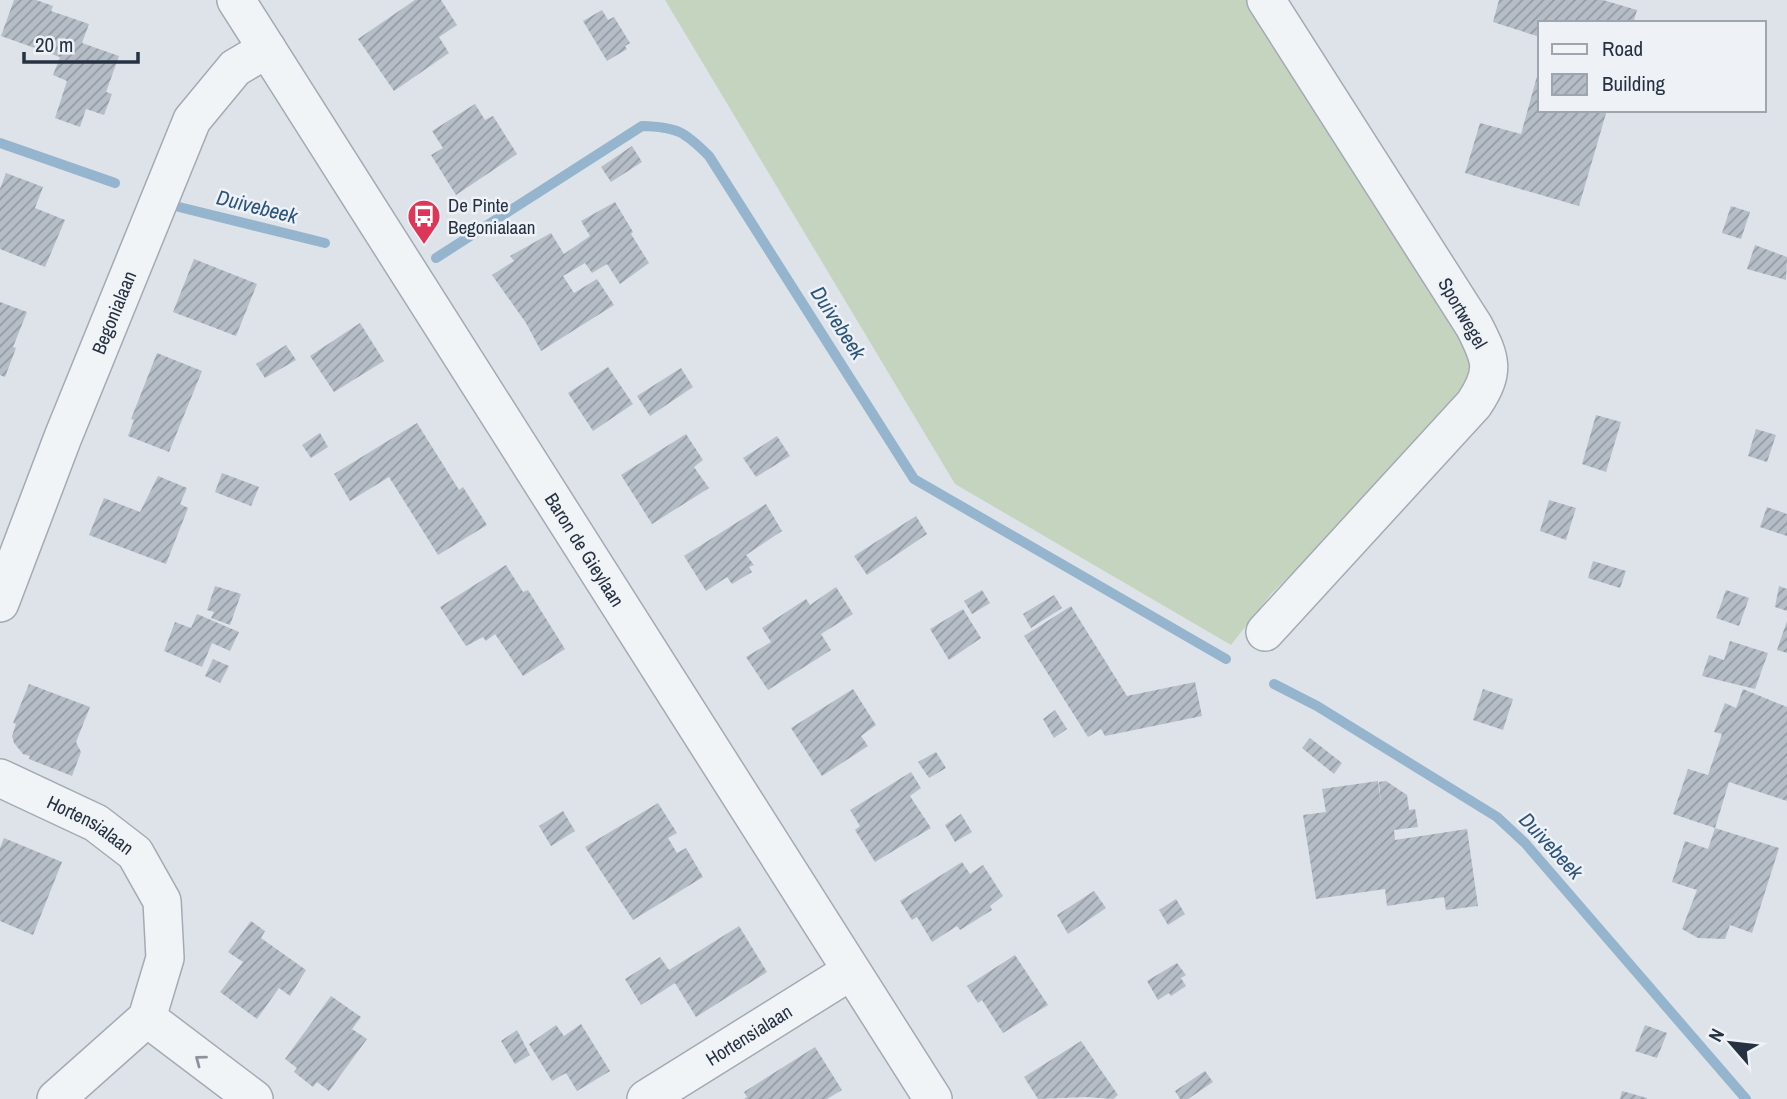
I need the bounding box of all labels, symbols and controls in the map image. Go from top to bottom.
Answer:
scale bar [24,21,138,65]
legend [1538,21,1766,112]
text: 20 m [35,30,73,59]
text: Road [1602,34,1643,63]
text: Building [1602,69,1666,98]
water label: Duivebeek [214,182,302,231]
place label: De Pinte Begonialaan [448,192,536,240]
bus stop icon: De Pinte Begonialaan [405,197,443,246]
street label: Begonialaan [85,267,142,358]
street label: Sportwegel [1432,273,1494,353]
water label: Duivebeek [804,280,874,366]
street label: Baron de Gieylaan [539,488,630,612]
street label: Hortensialaan [43,789,139,860]
water label: Duivebeek [1513,806,1591,887]
street label: Hortensialaan [701,998,797,1072]
north arrow [1696,1008,1766,1078]
text: N [1702,1024,1730,1046]
one-way arrow [196,1055,208,1068]

